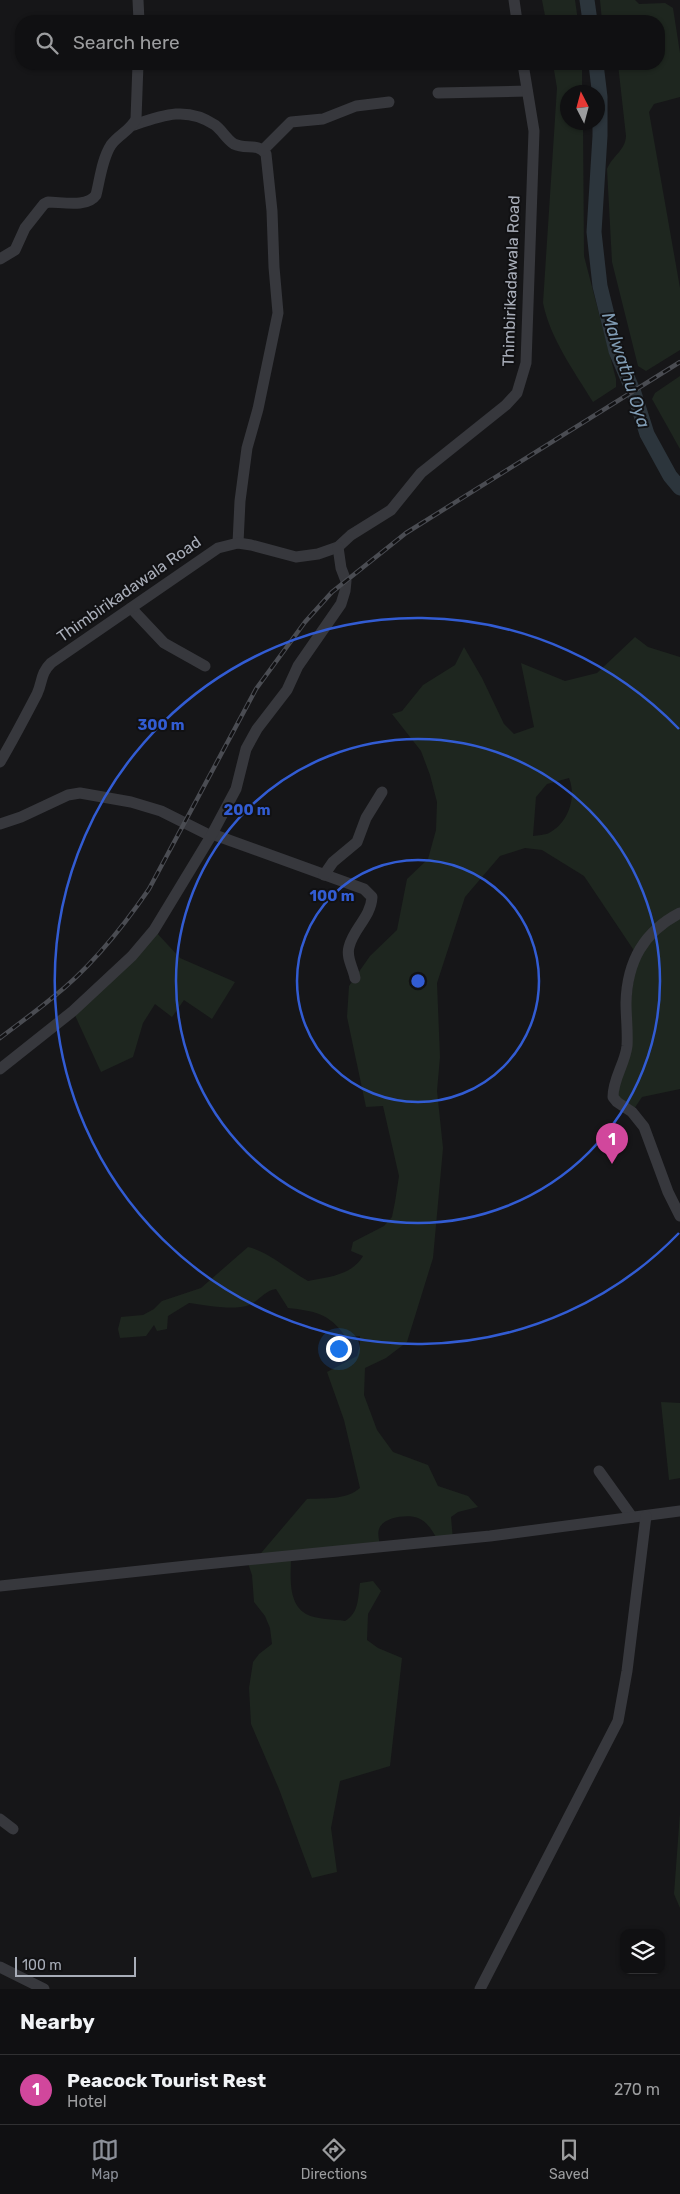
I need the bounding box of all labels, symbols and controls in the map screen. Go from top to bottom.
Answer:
search box [15,15,665,70]
icon: search [33,29,61,57]
text: Search here [73,31,180,54]
north arrow [560,85,605,130]
street label: Thimbirikadawala Road [499,195,523,367]
water label: Malwathu Oya [597,309,655,431]
street label: Thimbirikadawala Road [53,532,205,646]
text: 300 m [137,716,185,734]
text: 200 m [223,801,271,819]
text: 100 m [310,887,354,905]
centre of rings [409,972,427,990]
pin: 1 [596,1123,628,1164]
your location [326,1336,352,1362]
map controls [620,1929,665,1974]
button: layers [620,1929,665,1974]
scale bar [15,1954,136,1977]
text: 100 m [22,1957,62,1974]
text: Nearby [20,2009,95,2034]
text: Peacock Tourist Rest [67,2069,266,2092]
text: 1 [32,2080,40,2099]
text: 270 m [614,2080,660,2099]
text: Hotel [67,2092,107,2111]
tab: Map [91,2136,119,2183]
tab: Directions [301,2136,367,2183]
tab: Saved [549,2136,589,2183]

